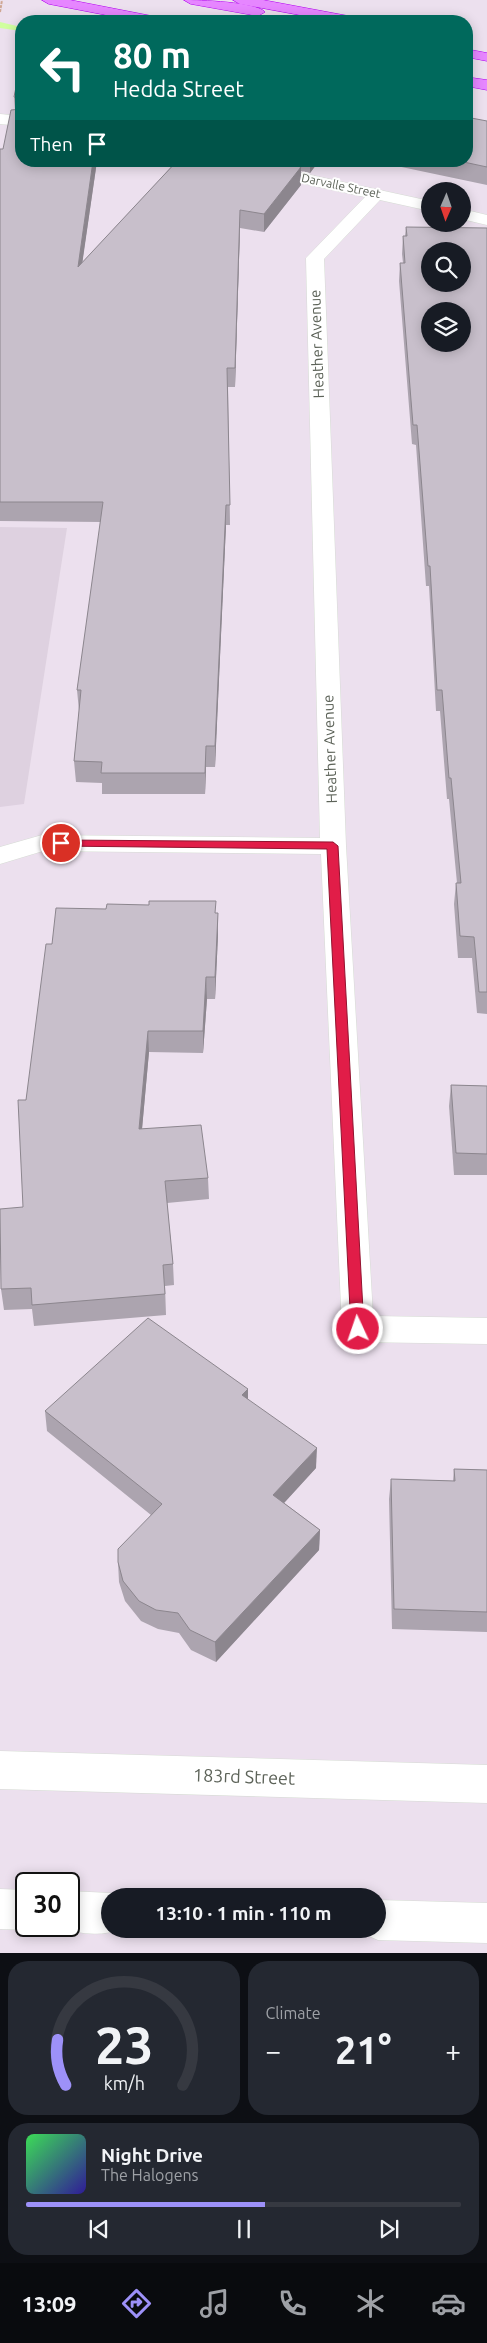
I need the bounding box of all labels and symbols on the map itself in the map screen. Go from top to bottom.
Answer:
street label: Darvalle Street [300,171,382,200]
north arrow [421,182,471,232]
street label: Heather Avenue [306,289,327,399]
street label: Heather Avenue [319,694,340,804]
pin [40,822,82,864]
position arrow [331,1302,383,1354]
street label: 183rd Street [193,1764,295,1788]
speed limit sign: 30 [15,1872,80,1937]

